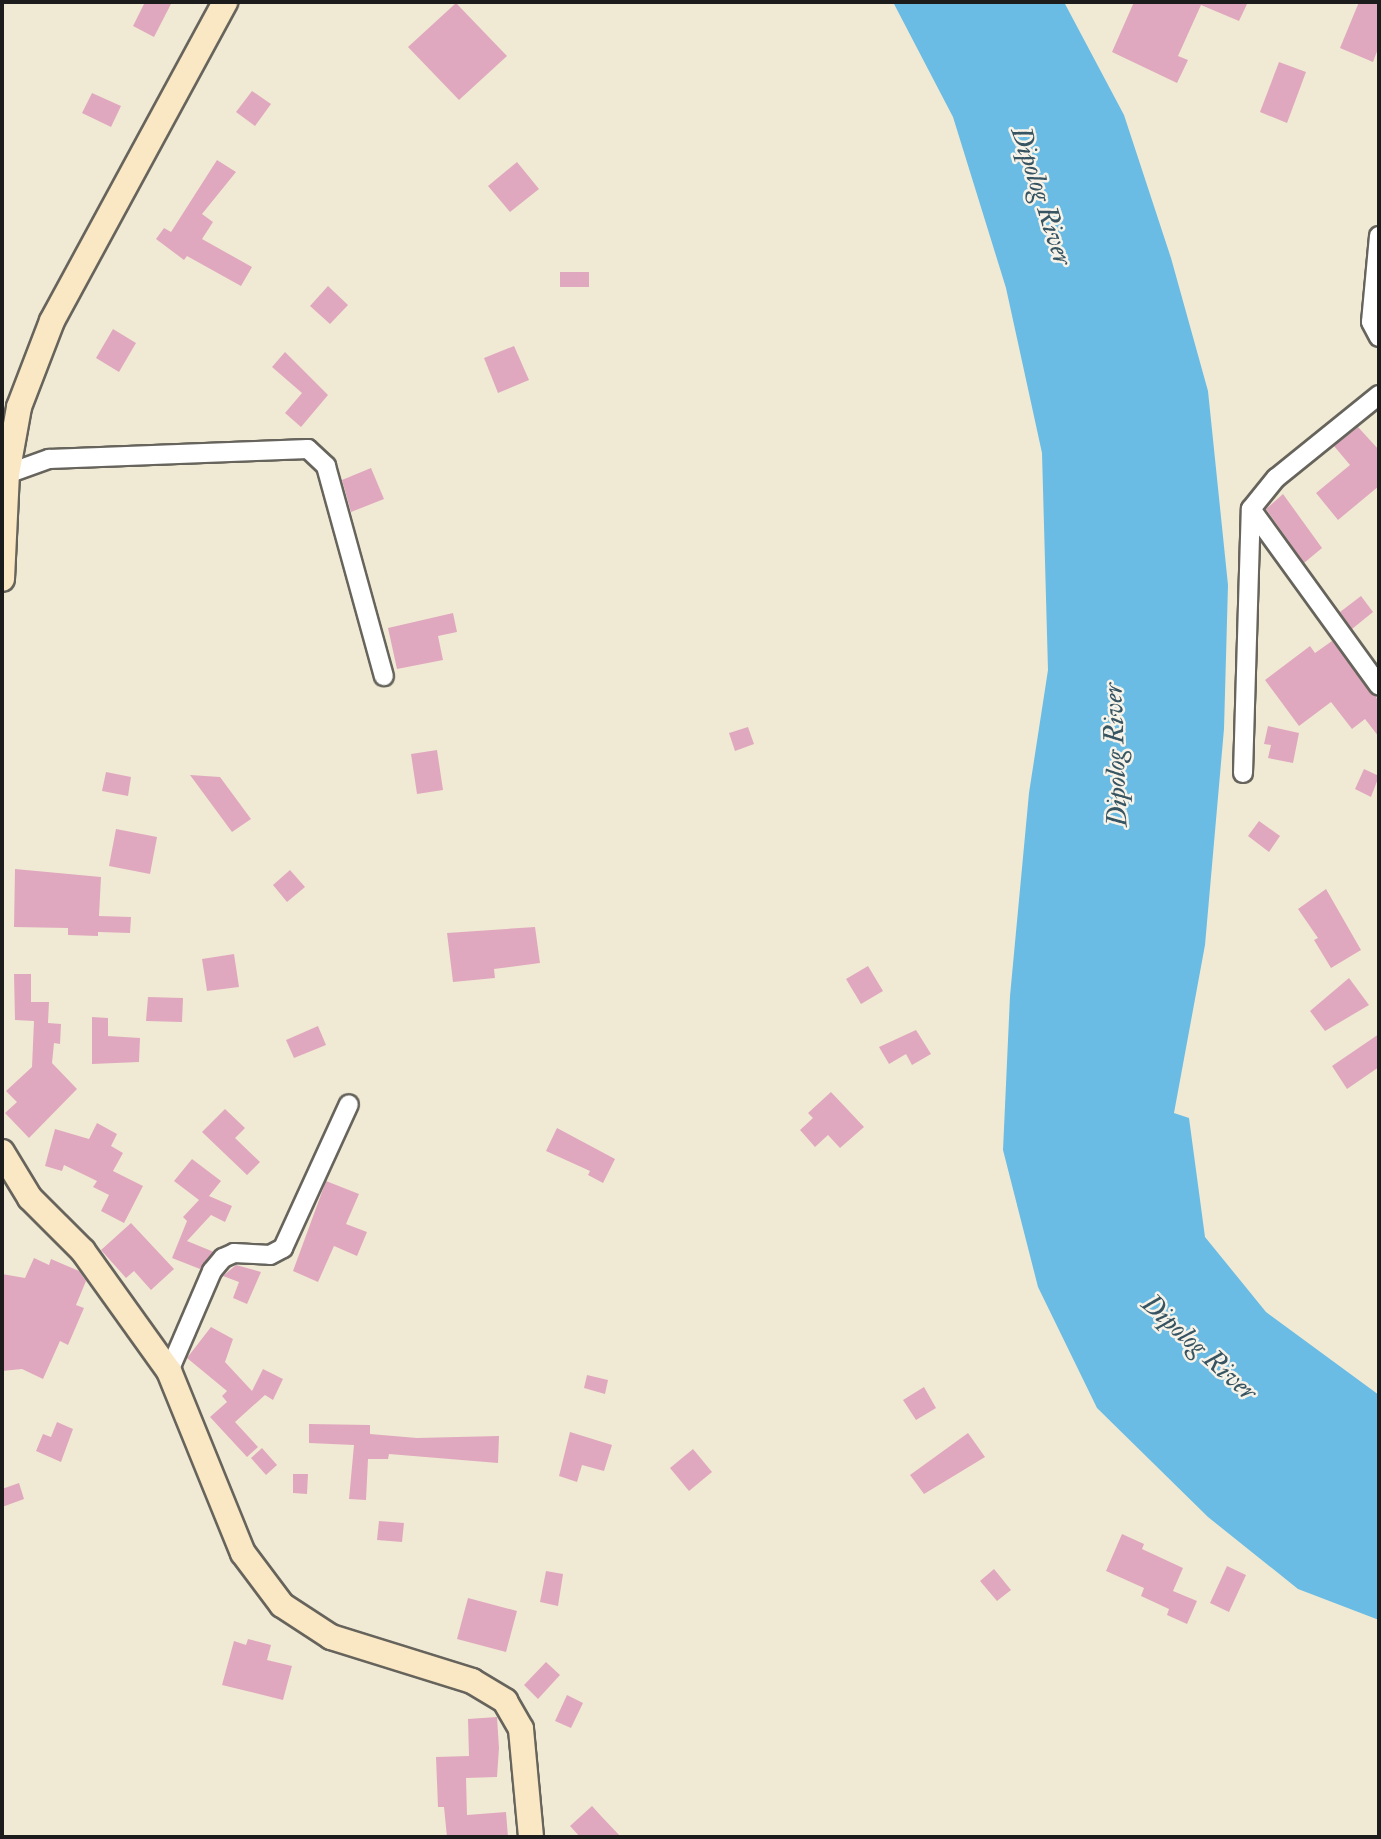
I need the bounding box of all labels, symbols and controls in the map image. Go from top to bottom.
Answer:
water label: Dipolog River [1003,122,1079,270]
water label: Dipolog River [1097,682,1135,828]
water label: Dipolog River [1134,1287,1264,1409]

